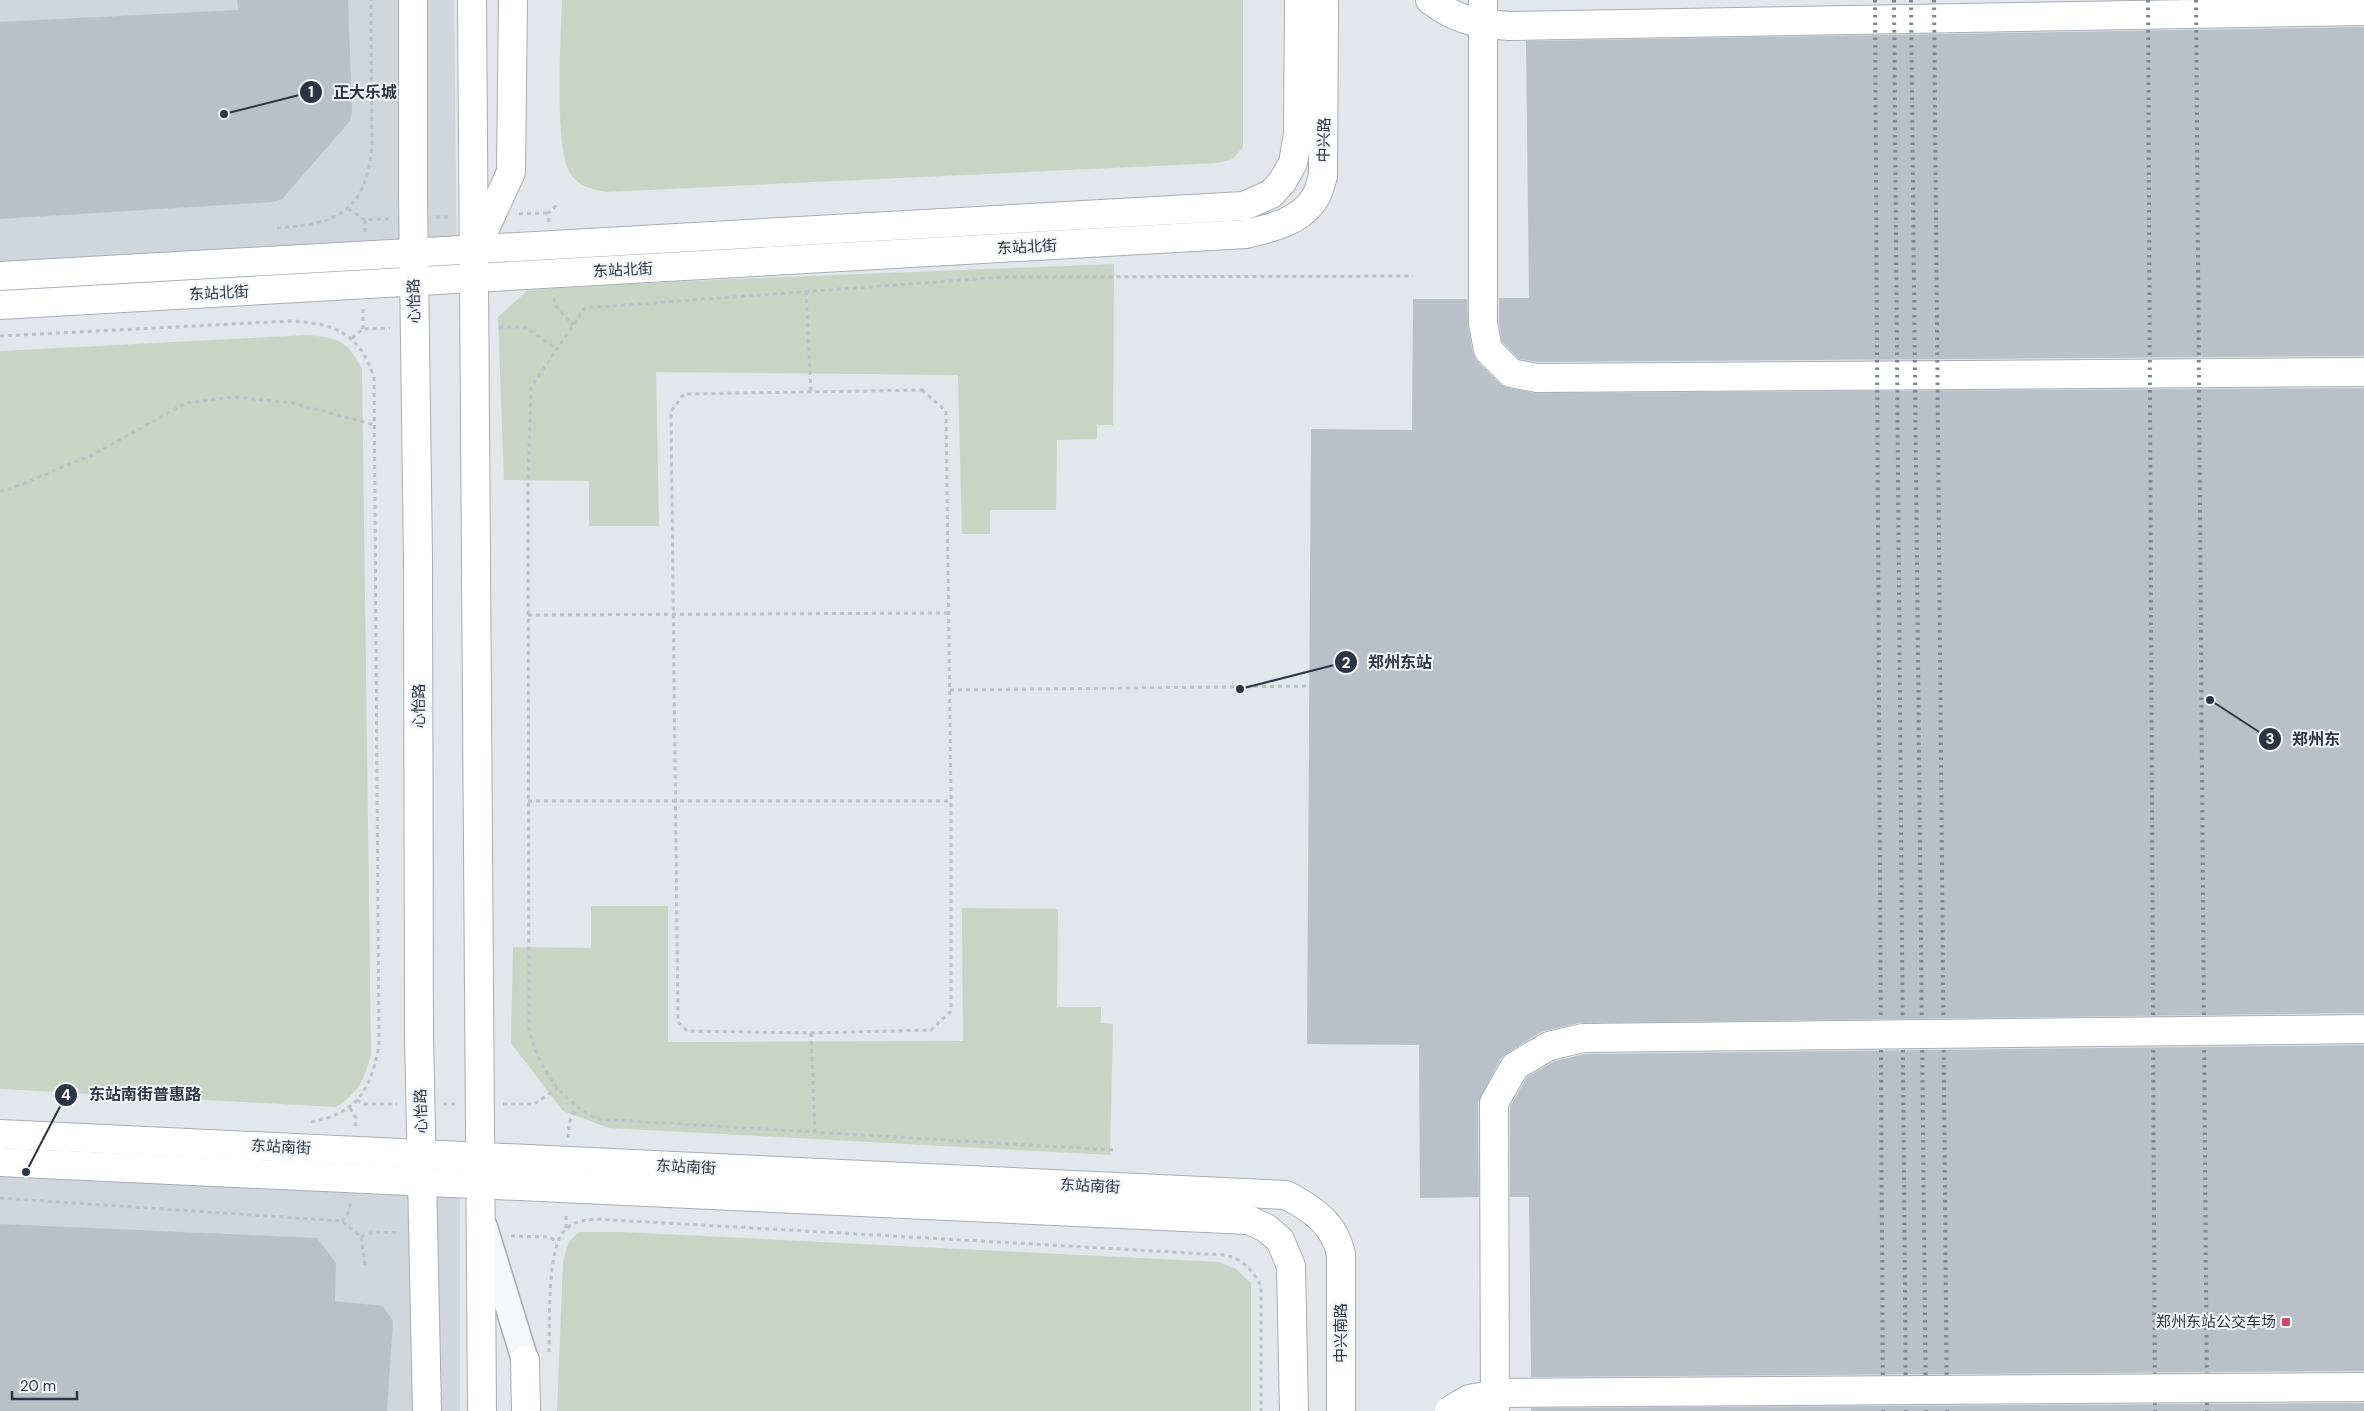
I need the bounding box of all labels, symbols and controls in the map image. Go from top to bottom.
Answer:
callout: 正大乐城 [298,76,407,107]
text: 1 [308,82,314,102]
text: 正大乐城 [333,82,397,103]
street label: 中兴路 [1314,117,1334,163]
street label: 东站北街 [997,235,1057,259]
street label: 东站北街 [593,258,653,282]
street label: 心怡路 [404,278,424,324]
street label: 东站北街 [189,281,249,305]
callout: 郑州东站 [1333,647,1442,678]
text: 郑州东站 [1368,652,1432,673]
text: 2 [1342,653,1351,673]
street label: 心怡路 [409,683,429,729]
callout: 郑州东 [2257,724,2350,755]
text: 3 [2265,729,2275,749]
text: 郑州东 [2292,729,2340,750]
callout: 东站南街普惠路 [54,1079,211,1110]
text: 东站南街普惠路 [89,1084,201,1105]
text: 4 [61,1085,71,1105]
street label: 心怡路 [411,1088,431,1134]
street label: 东站南街 [251,1135,311,1159]
street label: 东站南街 [656,1155,716,1179]
street label: 东站南街 [1060,1174,1120,1198]
street label: 中兴南路 [1331,1303,1351,1363]
place label: 郑州东站公交车场 [2156,1312,2276,1332]
marker: 郑州东站公交车场 [2280,1316,2292,1328]
scale bar [12,1368,78,1400]
text: 20 m [20,1376,56,1396]

